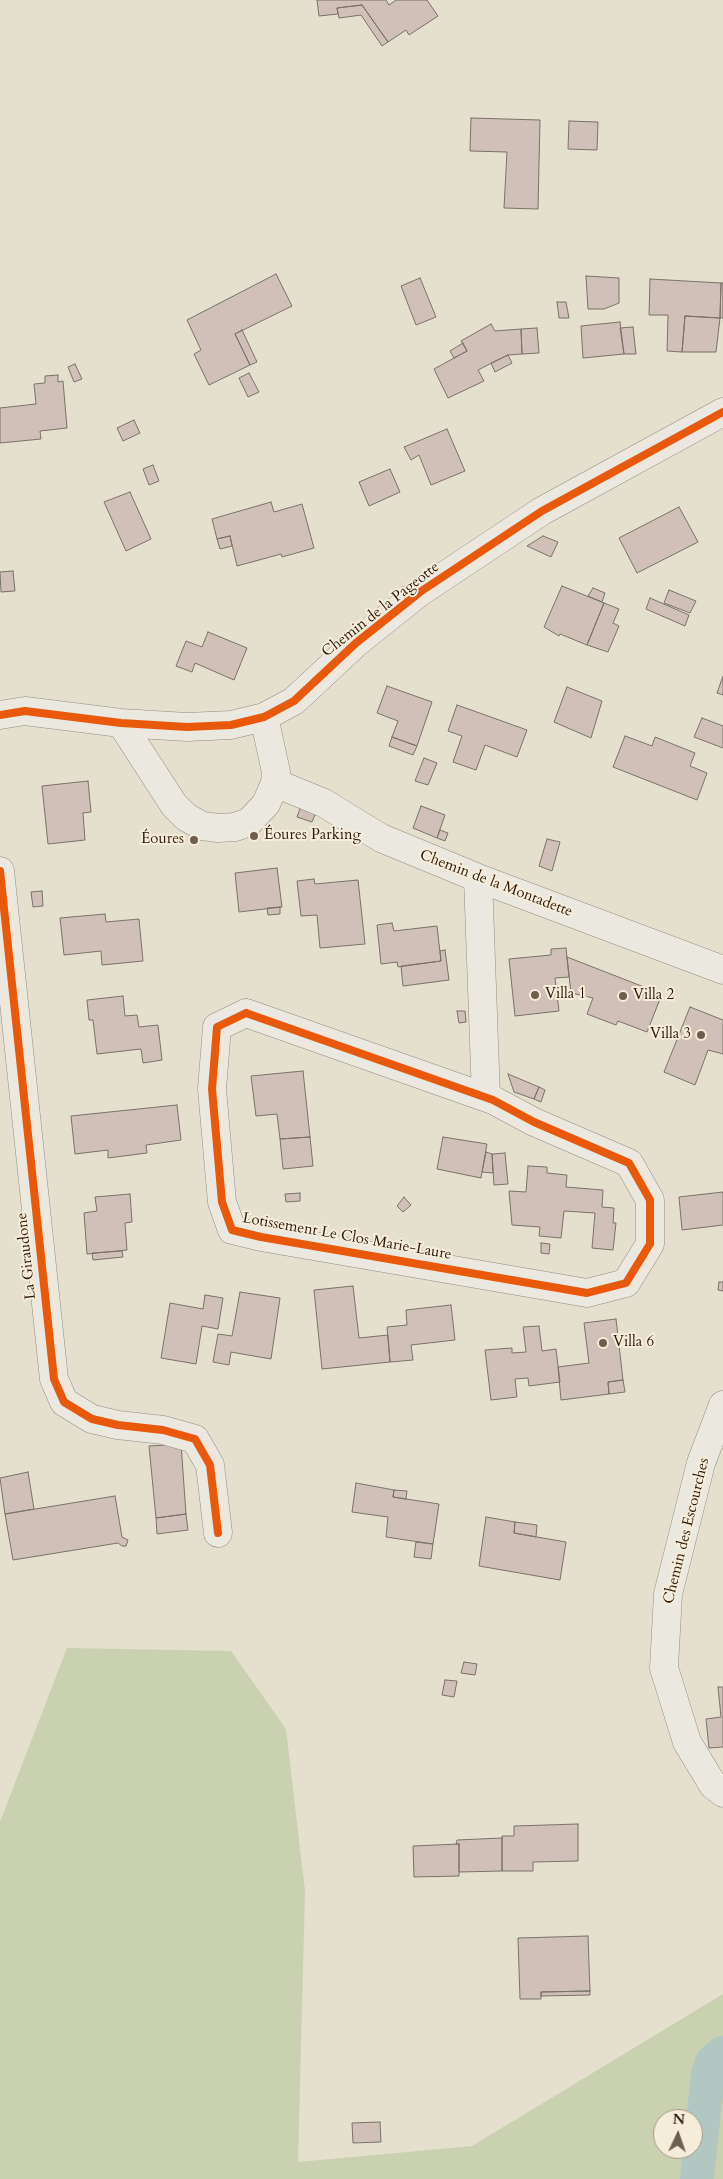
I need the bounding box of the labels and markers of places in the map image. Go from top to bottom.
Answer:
place label: Éoures Parking [264,827,361,845]
marker: Éoures Parking [248,830,260,842]
place label: Éoures [141,831,184,849]
marker: Éoures [188,834,200,846]
place label: Villa 1 [545,986,586,1004]
place label: Villa 2 [633,987,674,1005]
marker: Villa 1 [529,989,541,1001]
marker: Villa 2 [617,990,629,1002]
place label: Villa 3 [650,1026,691,1044]
marker: Villa 3 [695,1029,707,1041]
place label: Villa 6 [613,1334,654,1352]
marker: Villa 6 [597,1337,609,1349]

